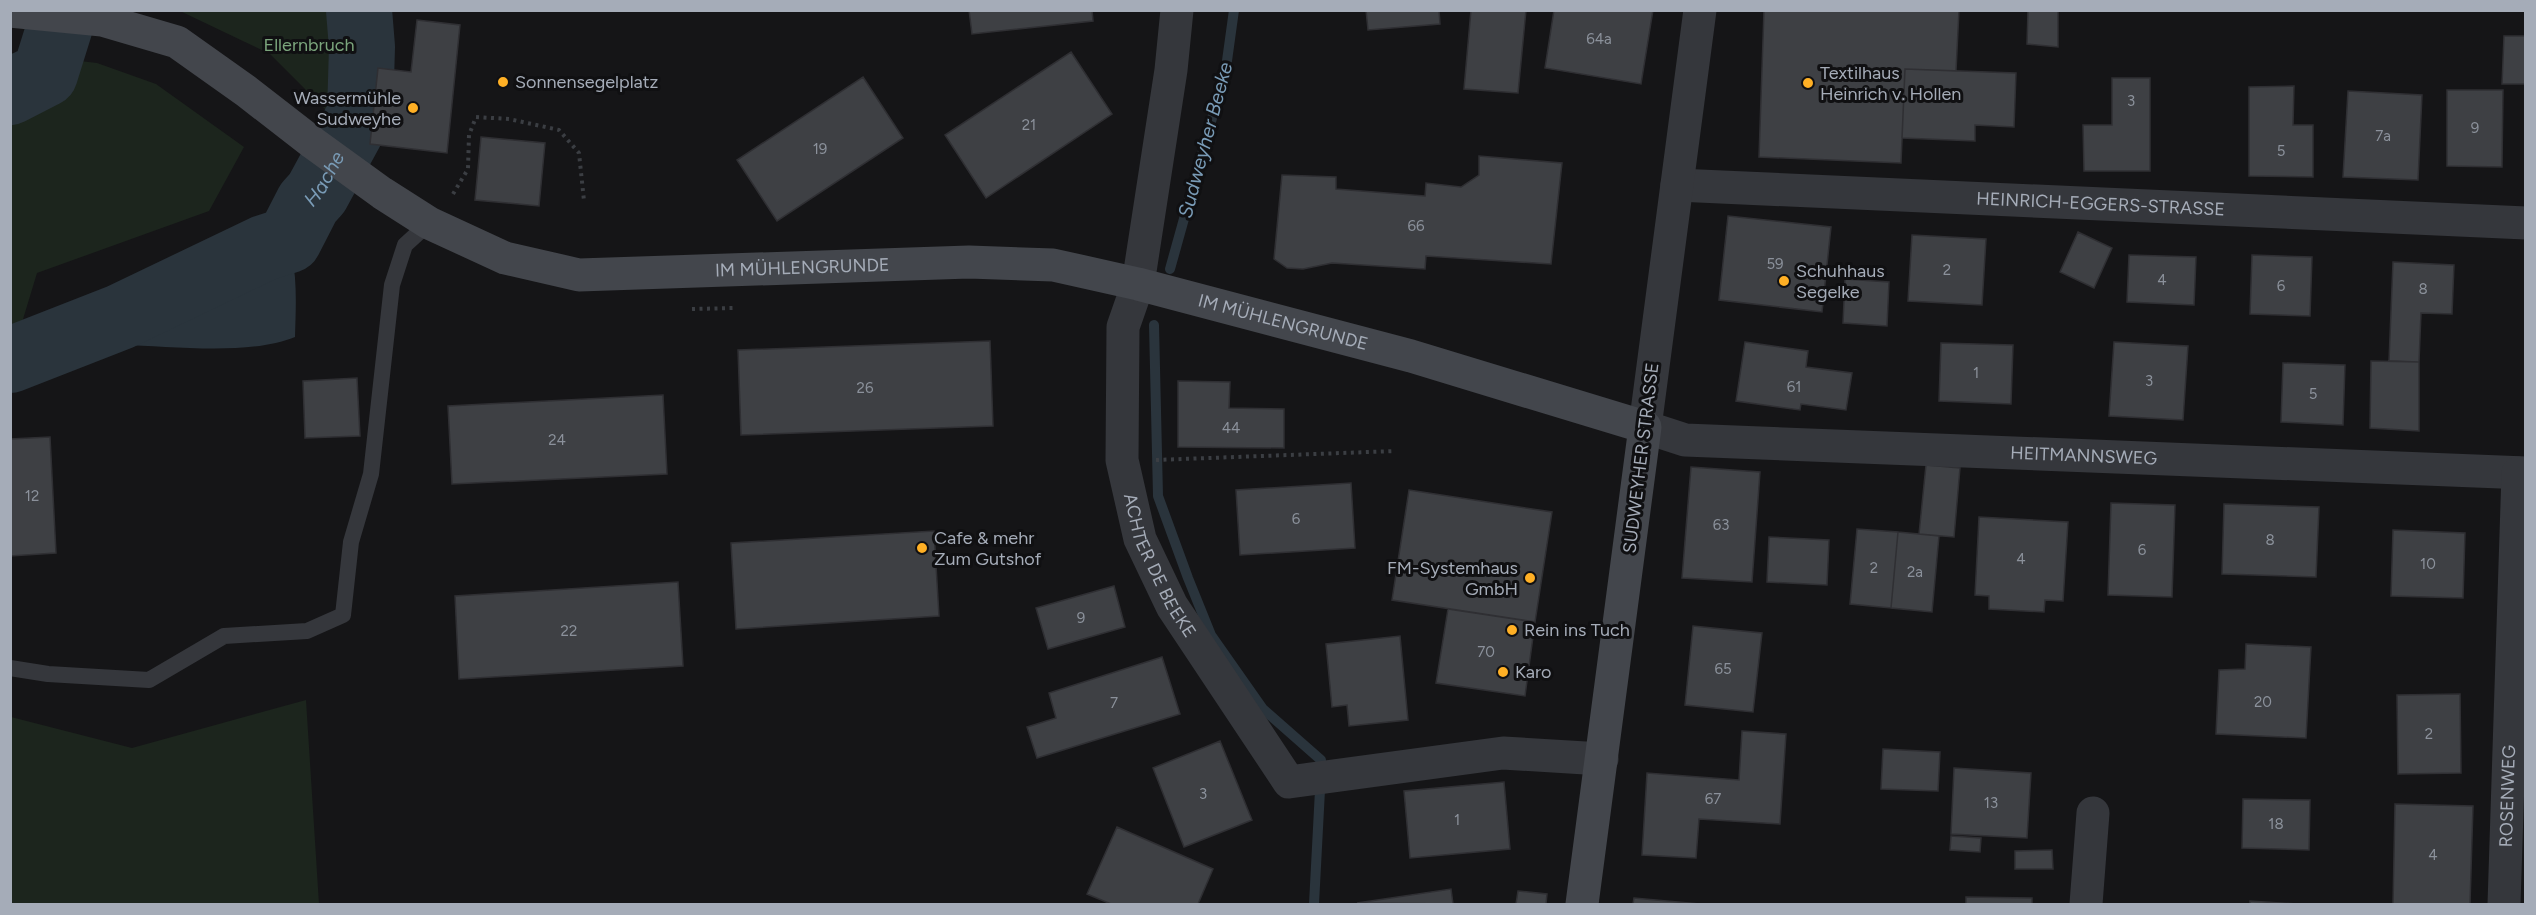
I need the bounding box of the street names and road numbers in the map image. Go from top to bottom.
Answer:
street label: HEINRICH-EGGERS-STRASSE [1976,187,2225,221]
street label: IM MÜHLENGRUNDE [715,254,890,281]
street label: IM MÜHLENGRUNDE [1196,289,1370,355]
street label: SUDWEYHER STRASSE [1618,361,1664,555]
street label: HEITMANNSWEG [2010,442,2158,470]
street label: ACHTER DE BEEKE [1119,491,1201,642]
street label: ROSENWEG [2495,744,2520,848]

